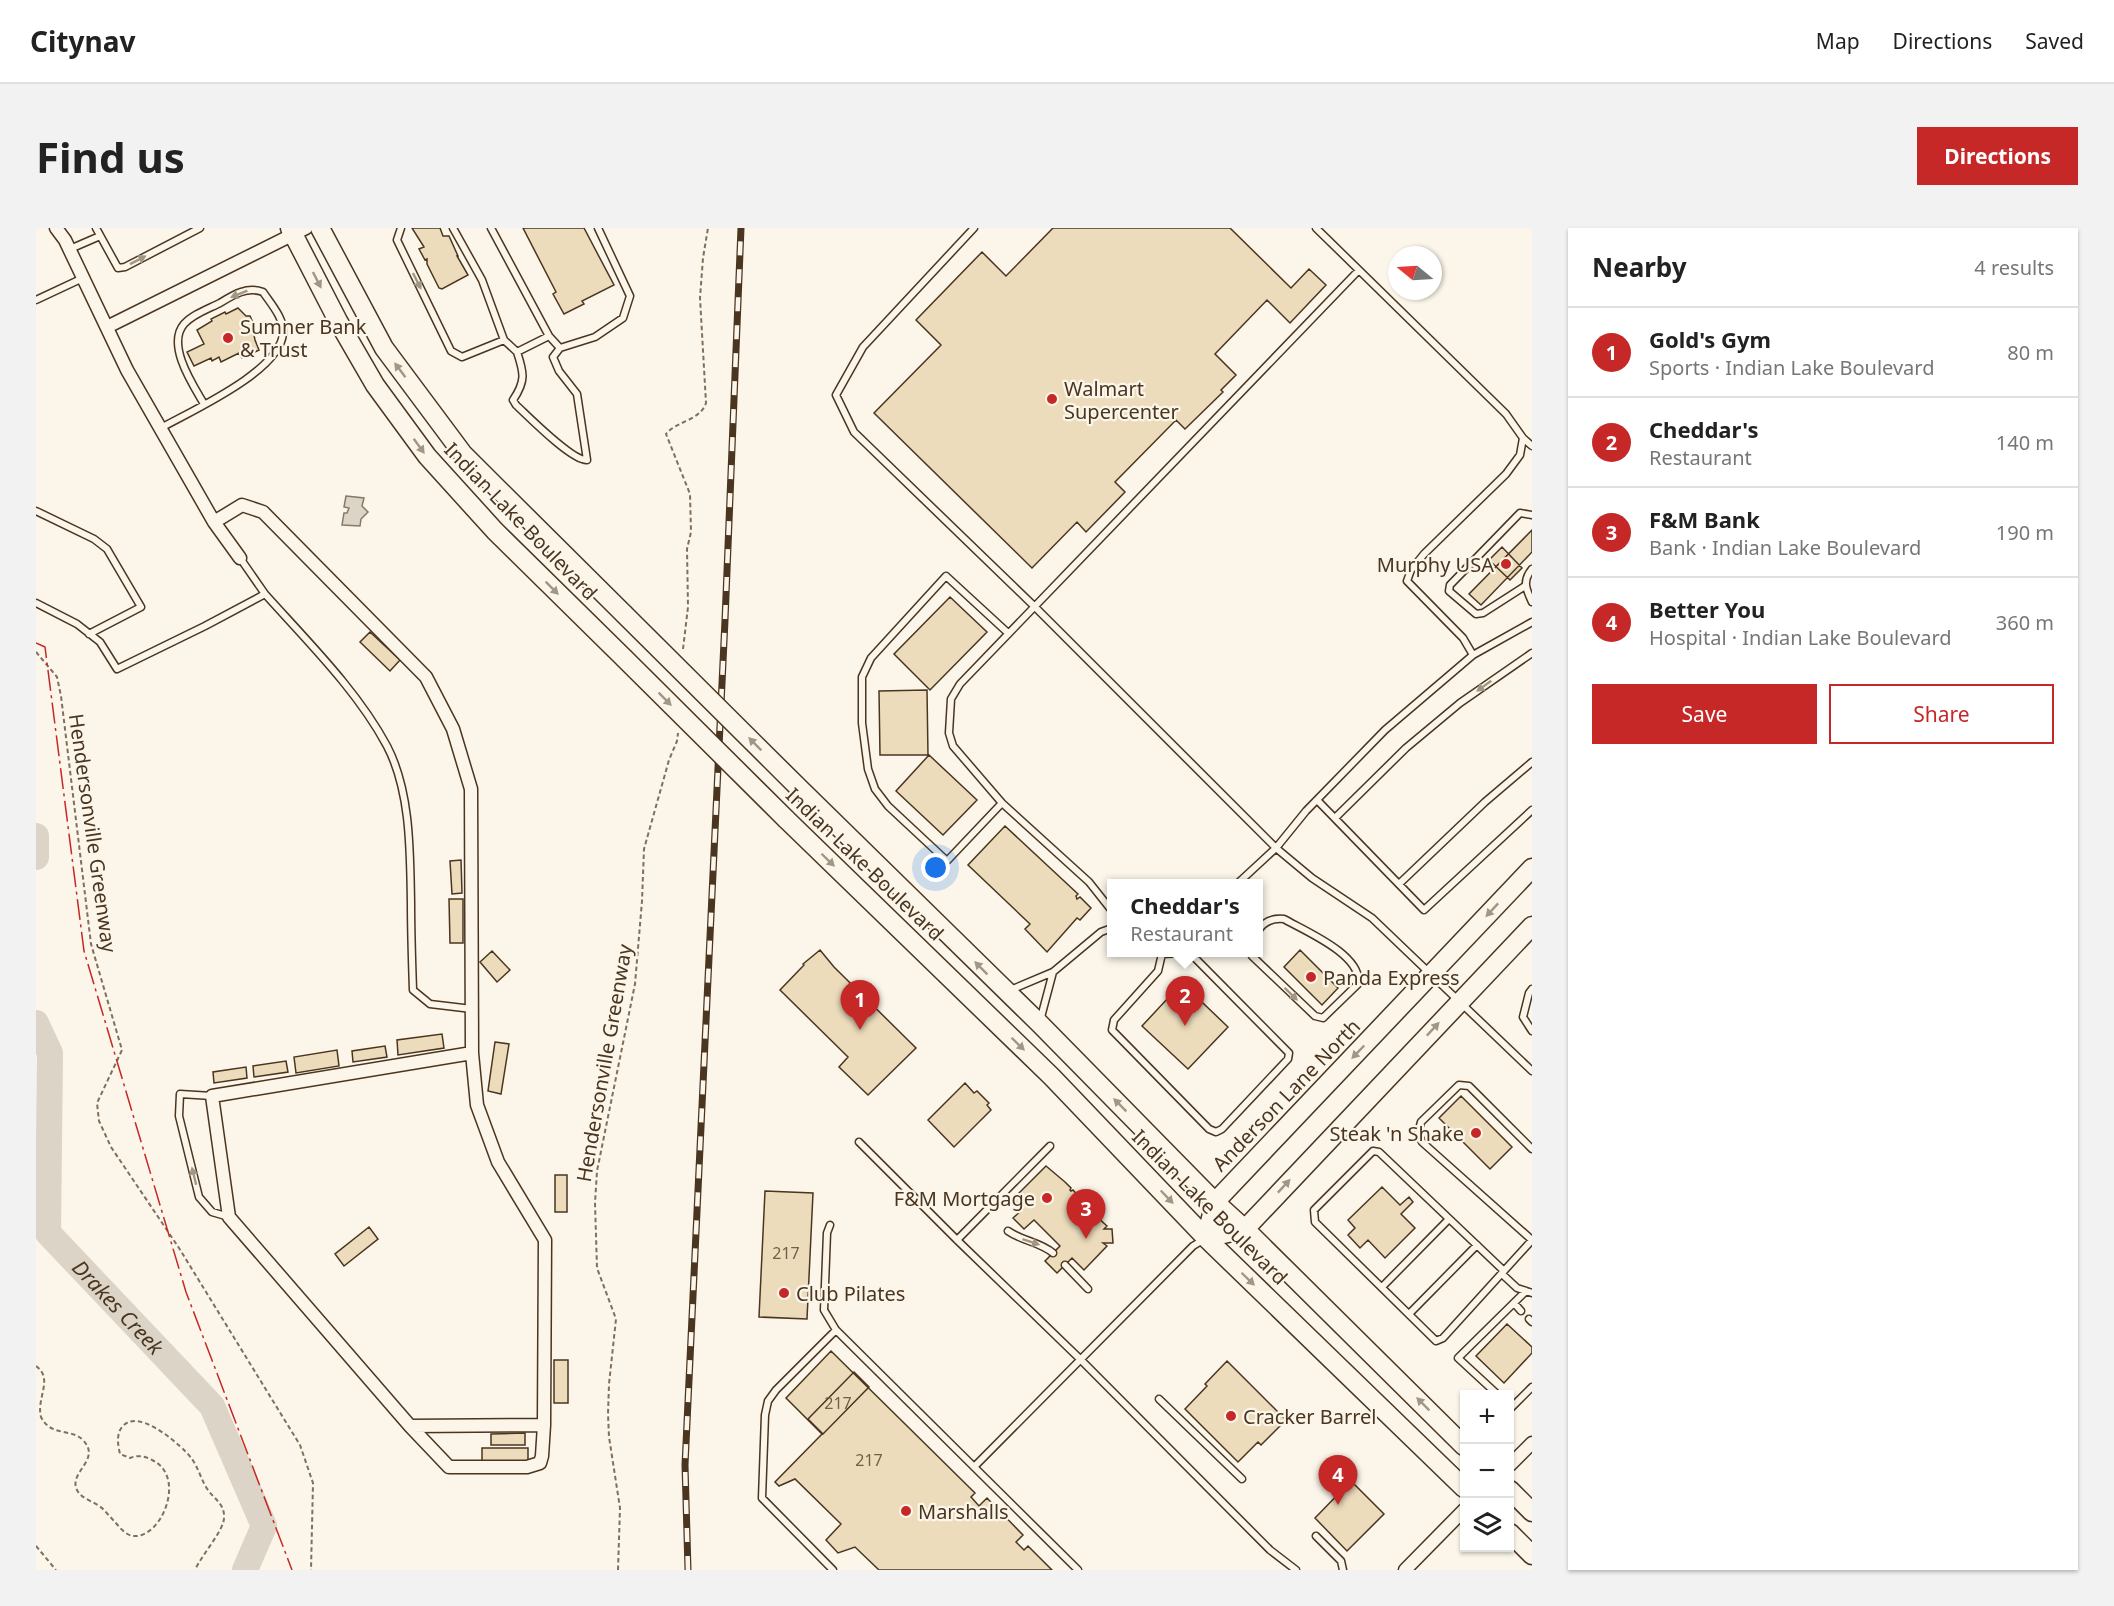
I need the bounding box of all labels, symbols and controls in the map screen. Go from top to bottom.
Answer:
text: Citynav [30,22,135,60]
text: Map [1816,27,1860,55]
text: Directions [1893,27,1992,55]
text: Saved [2025,27,2084,55]
button: Directions [1917,127,2078,185]
text: Find us [36,128,185,185]
north arrow [1388,246,1442,300]
text: Nearby [1592,249,1687,285]
text: 4 results [1974,254,2054,281]
one-way arrow [130,255,147,265]
one-way arrow [312,272,322,289]
one-way arrow [412,273,421,290]
one-way arrow [230,290,248,299]
place label: Sumner Bank & Trust [240,313,367,363]
text: Gold's Gym [1649,324,1771,354]
marker: Sumner Bank & Trust [221,331,235,345]
text: 1 [1606,339,1617,366]
text: 80 m [2007,339,2054,366]
text: Sports · Indian Lake Boulevard [1649,354,1934,381]
one-way arrow [394,362,406,378]
place label: Walmart Supercenter [1064,375,1179,425]
marker: Walmart Supercenter [1045,392,1059,406]
text: Cheddar's [1649,414,1759,444]
text: 2 [1606,429,1617,456]
text: 140 m [1996,429,2054,456]
street label: Indian Lake Boulevard [439,436,603,606]
one-way arrow [413,437,425,453]
text: Restaurant [1649,444,1752,471]
text: F&M Bank [1649,504,1760,534]
text: 3 [1606,519,1617,546]
text: 190 m [1996,519,2054,546]
text: Bank · Indian Lake Boulevard [1649,534,1921,561]
place label: Murphy USA [1377,551,1494,578]
marker: Murphy USA [1499,557,1513,571]
one-way arrow [545,580,559,594]
text: Better You [1649,594,1765,624]
text: 4 [1606,609,1617,636]
text: 360 m [1996,609,2054,636]
text: Hospital · Indian Lake Boulevard [1649,624,1952,651]
one-way arrow [1476,680,1492,692]
button: Save [1592,684,1817,744]
button: Share [1829,684,2054,744]
one-way arrow [658,692,672,707]
street label: Hendersonville Greenway [63,712,123,955]
one-way arrow [747,737,762,751]
street label: Indian Lake Boulevard [780,782,950,946]
one-way arrow [820,853,835,867]
your location [921,853,950,882]
popup [1107,879,1263,957]
text: Cheddar's [1130,890,1240,920]
one-way arrow [1485,903,1499,918]
text: Restaurant [1130,920,1233,947]
street label: Hendersonville Greenway [570,941,638,1184]
one-way arrow [975,962,989,976]
place label: Panda Express [1323,964,1460,991]
marker: Panda Express [1304,970,1318,984]
pin: 2 [1166,976,1204,1026]
pin: 1 [840,980,880,1030]
one-way arrow [1284,987,1299,1001]
street label: Anderson Lane North [1206,1013,1366,1177]
one-way arrow [1425,1022,1439,1036]
one-way arrow [1011,1037,1026,1051]
one-way arrow [1352,1044,1365,1059]
one-way arrow [1113,1099,1127,1113]
place label: Steak 'n Shake [1329,1120,1464,1147]
street label: Indian Lake Boulevard [1126,1123,1294,1291]
marker: Steak 'n Shake [1469,1126,1483,1140]
one-way arrow [189,1167,199,1186]
one-way arrow [1277,1180,1291,1194]
place label: F&M Mortgage [894,1185,1035,1212]
pin: 3 [1066,1190,1106,1239]
one-way arrow [1159,1190,1173,1204]
marker: F&M Mortgage [1040,1191,1054,1205]
one-way arrow [1022,1238,1040,1247]
house number: 217 [772,1242,800,1264]
water label: Drakes Creek [66,1254,171,1361]
one-way arrow [1241,1272,1256,1286]
place label: Club Pilates [796,1280,905,1307]
marker: Club Pilates [777,1286,791,1300]
map controls [1460,1390,1514,1552]
button: + [1460,1390,1514,1444]
house number: 217 [824,1392,852,1414]
one-way arrow [1416,1398,1430,1412]
place label: Cracker Barrel [1243,1403,1377,1430]
marker: Cracker Barrel [1224,1409,1238,1423]
button: − [1460,1444,1514,1498]
house number: 217 [855,1449,883,1471]
pin: 4 [1318,1456,1358,1505]
place label: Marshalls [918,1498,1009,1525]
button: layers [1460,1498,1514,1552]
marker: Marshalls [899,1504,913,1518]

